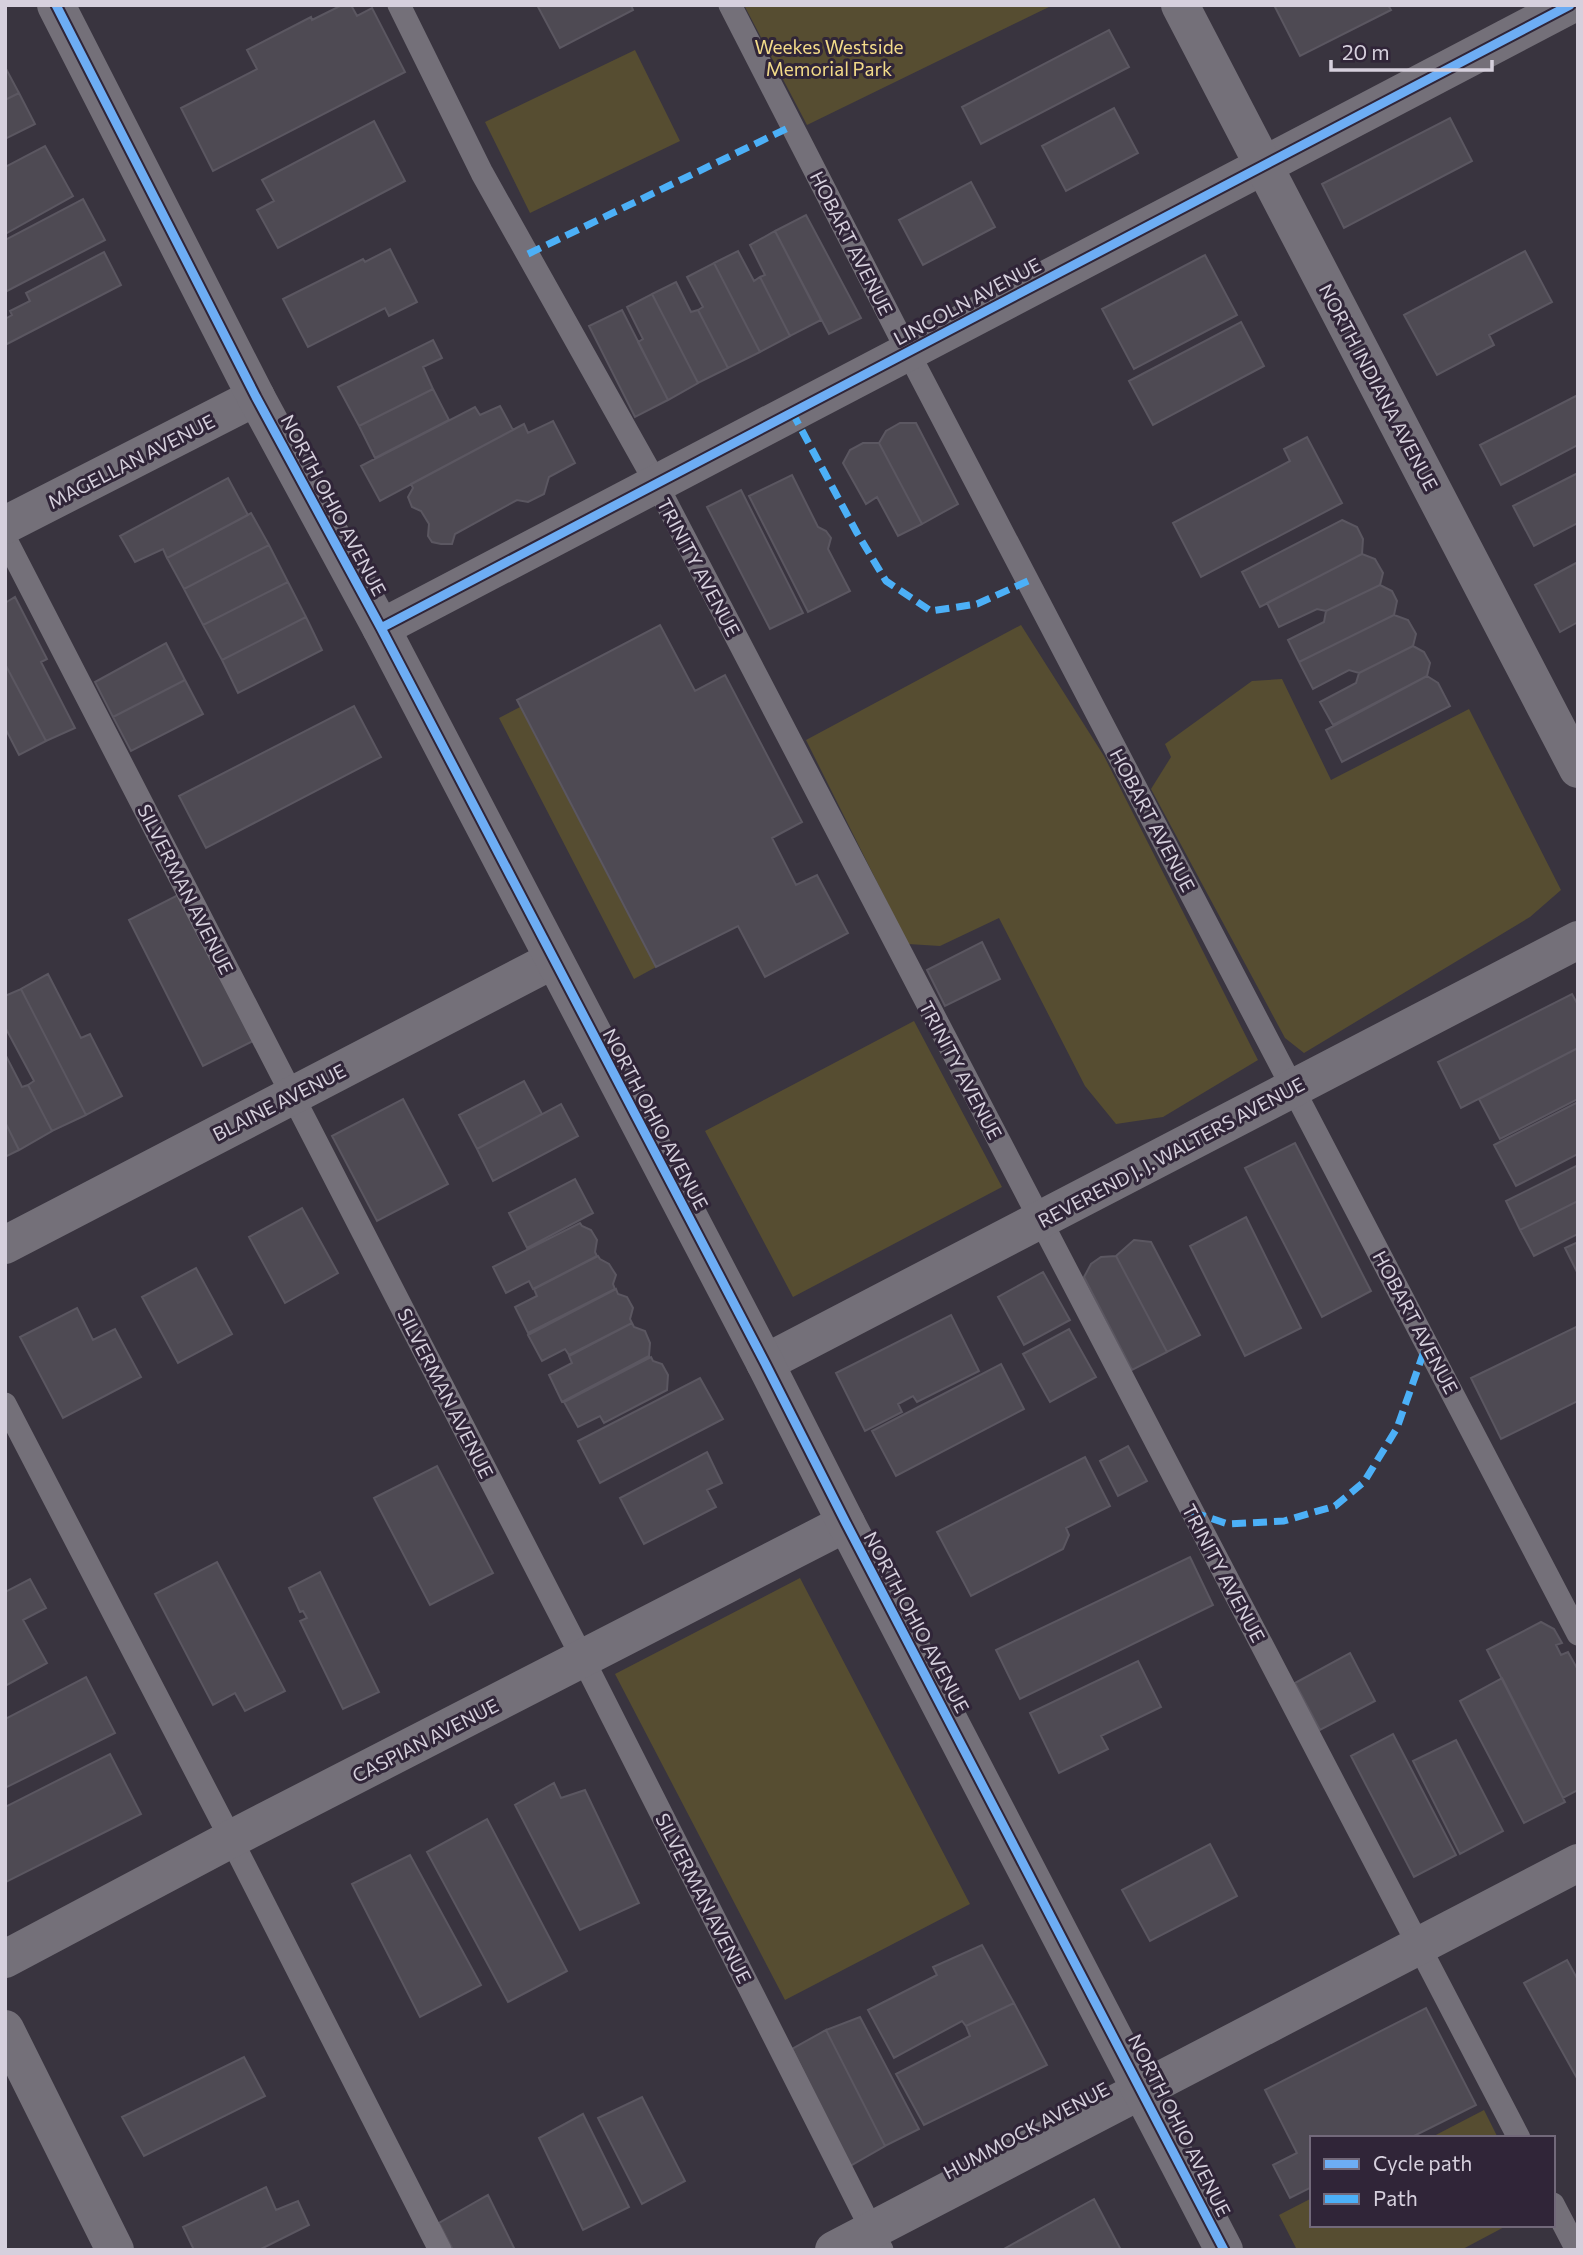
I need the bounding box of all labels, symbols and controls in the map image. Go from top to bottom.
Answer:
scale bar [1331,28,1492,72]
park label: Weekes Westside Memorial Park [754,35,904,80]
text: 20 m [1342,39,1390,64]
street label: HOBART AVENUE [806,167,898,319]
street label: LINCOLN AVENUE [889,252,1045,350]
street label: NORTH INDIANA AVENUE [1315,280,1443,494]
street label: MAGELLAN AVENUE [44,409,218,513]
street label: NORTH OHIO AVENUE [276,410,392,600]
street label: TRINITY AVENUE [653,494,745,640]
street label: HOBART AVENUE [1106,744,1200,896]
street label: SILVERMAN AVENUE [133,800,239,978]
street label: TRINITY AVENUE [915,997,1007,1143]
street label: NORTH OHIO AVENUE [598,1024,714,1214]
street label: BLAINE AVENUE [209,1059,349,1145]
street label: REVEREND J. J. WALTERS AVENUE [1034,1072,1308,1232]
street label: HOBART AVENUE [1369,1246,1463,1398]
street label: SILVERMAN AVENUE [393,1304,499,1482]
street label: TRINITY AVENUE [1178,1500,1270,1646]
street label: NORTH OHIO AVENUE [859,1527,975,1717]
street label: CASPIAN AVENUE [348,1693,502,1787]
street label: SILVERMAN AVENUE [651,1809,757,1987]
street label: NORTH OHIO AVENUE [1124,2030,1236,2220]
street label: HUMMOCK AVENUE [939,2077,1113,2183]
legend [1310,2136,1555,2227]
text: Cycle path [1373,2150,1472,2175]
text: Path [1373,2185,1418,2210]

